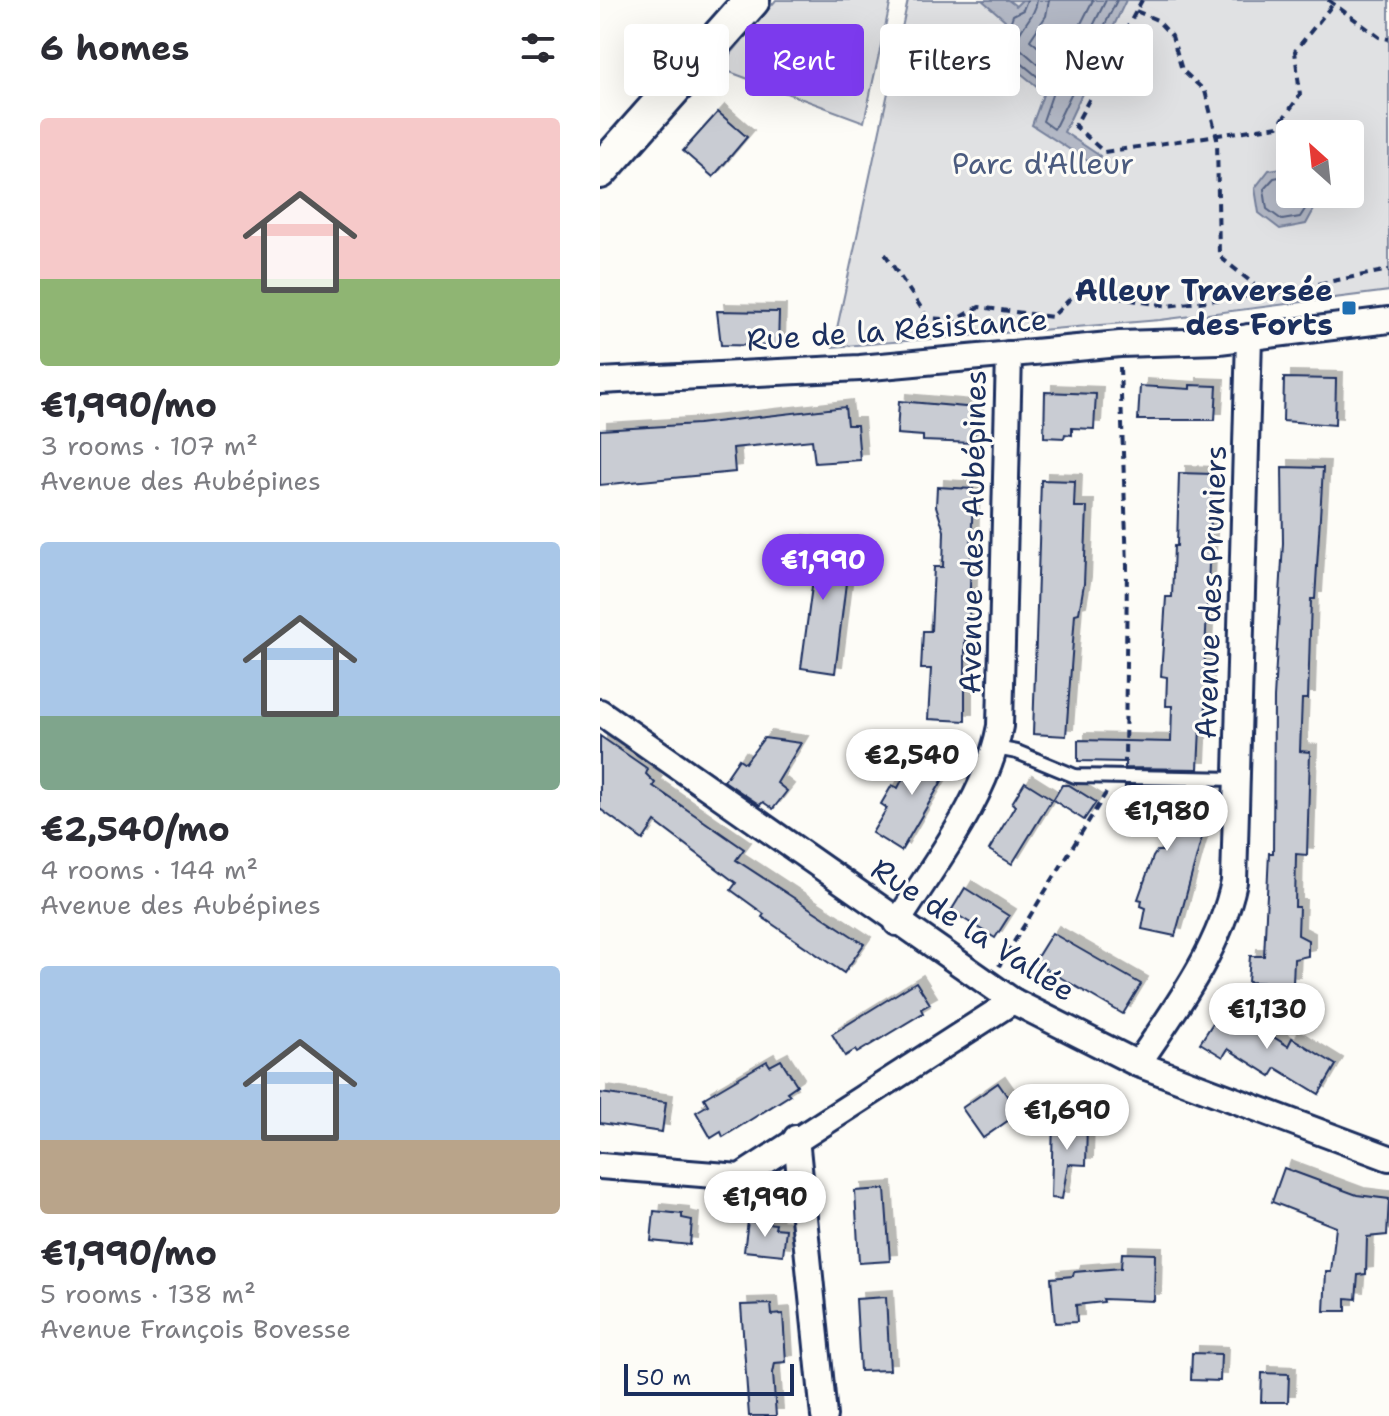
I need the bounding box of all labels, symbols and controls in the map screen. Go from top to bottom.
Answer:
chip: Buy [624,24,729,96]
chip: Rent [745,24,864,96]
chip: Filters [880,24,1020,96]
chip: New [1036,24,1153,96]
text: 6 homes [40,25,189,71]
icon: filters [516,26,560,70]
north arrow [1276,120,1364,208]
map controls [1276,120,1364,208]
park label: Parc d'Alleur [952,143,1134,184]
icon: home [228,170,372,314]
place label: Alleur Traversée des Forts [1075,270,1333,345]
street label: Rue de la Résistance [745,299,1049,360]
marker: Alleur Traversée des Forts [1340,299,1358,317]
street label: Avenue des Aubépines [949,370,996,694]
text: €1,990/mo [40,382,217,428]
text: 3 rooms · 107 m² [40,428,258,463]
street label: Avenue des Pruniers [1185,444,1236,740]
text: Avenue des Aubépines [40,463,321,498]
pin: €1,990 [758,534,888,602]
text: €1,990 [780,542,866,577]
icon: home [228,594,372,738]
pin: €2,540 [847,729,977,797]
text: €2,540 [864,737,960,772]
pin: €1,980 [1102,785,1232,853]
text: €1,980 [1124,793,1210,828]
text: €2,540/mo [40,806,230,852]
street label: Rue de la Vallée [863,848,1083,1011]
text: 4 rooms · 144 m² [40,852,258,887]
text: Avenue des Aubépines [40,887,321,922]
pin: €1,130 [1202,983,1332,1051]
text: €1,130 [1227,991,1307,1026]
icon: home [228,1018,372,1162]
pin: €1,690 [1002,1084,1132,1152]
text: €1,690 [1023,1092,1111,1127]
pin: €1,990 [700,1171,830,1239]
text: €1,990 [722,1179,808,1214]
text: €1,990/mo [40,1230,217,1276]
text: 5 rooms · 138 m² [40,1276,256,1311]
text: Avenue François Bovesse [40,1311,351,1346]
scale bar [624,1360,794,1396]
text: 50 m [636,1363,691,1392]

